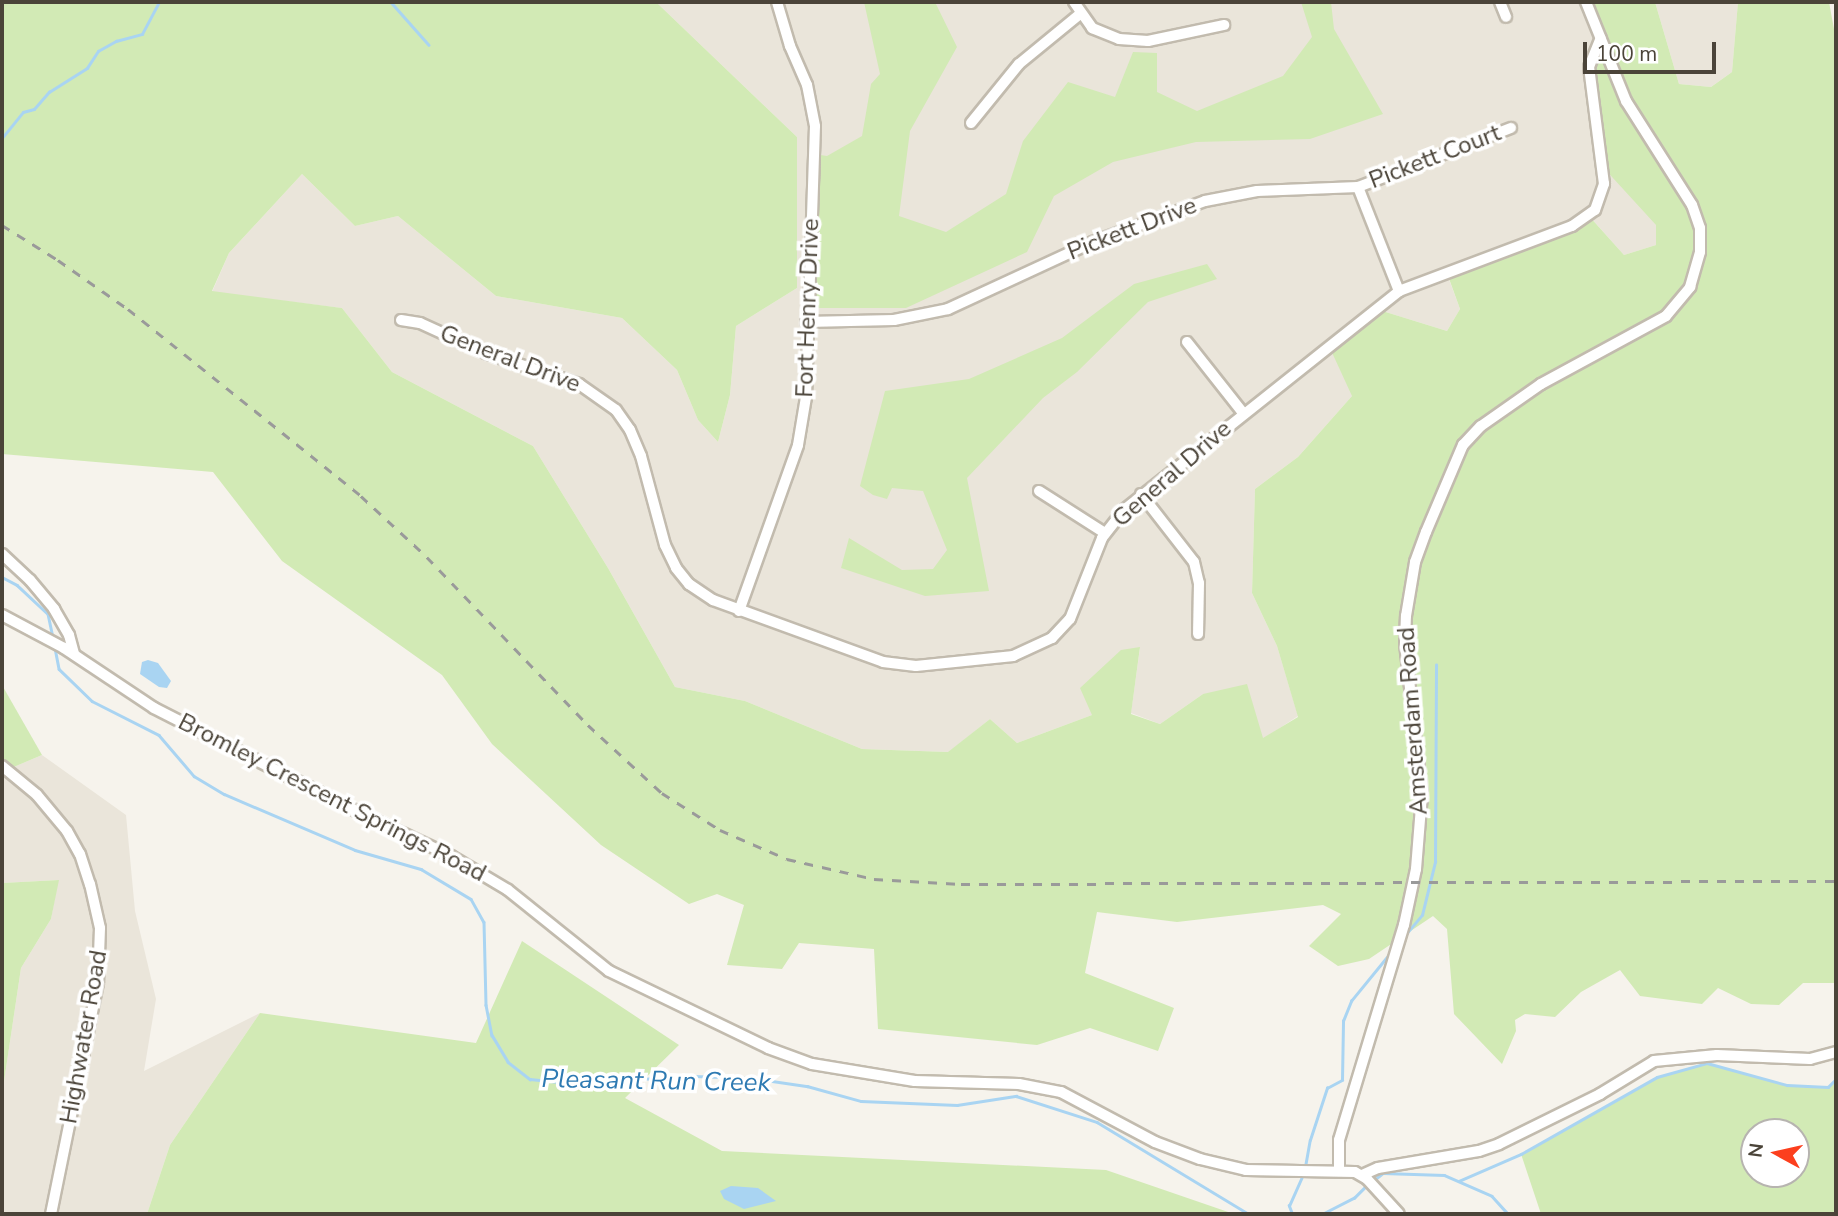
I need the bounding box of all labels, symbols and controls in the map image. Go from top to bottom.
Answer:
scale bar [1586,28,1719,72]
text: 100 m [1596,40,1657,68]
street label: Pickett Court [1365,119,1505,195]
street label: Pickett Drive [1063,191,1201,267]
street label: Fort Henry Drive [790,218,826,398]
street label: General Drive [436,319,584,399]
street label: General Drive [1107,415,1237,533]
street label: Amsterdam Road [1392,626,1434,816]
street label: Bromley Crescent Springs Road [173,708,491,888]
street label: Highwater Road [55,948,113,1126]
water label: Pleasant Run Creek [541,1063,771,1099]
north arrow [1740,1118,1810,1188]
text: N [1742,1142,1770,1159]

